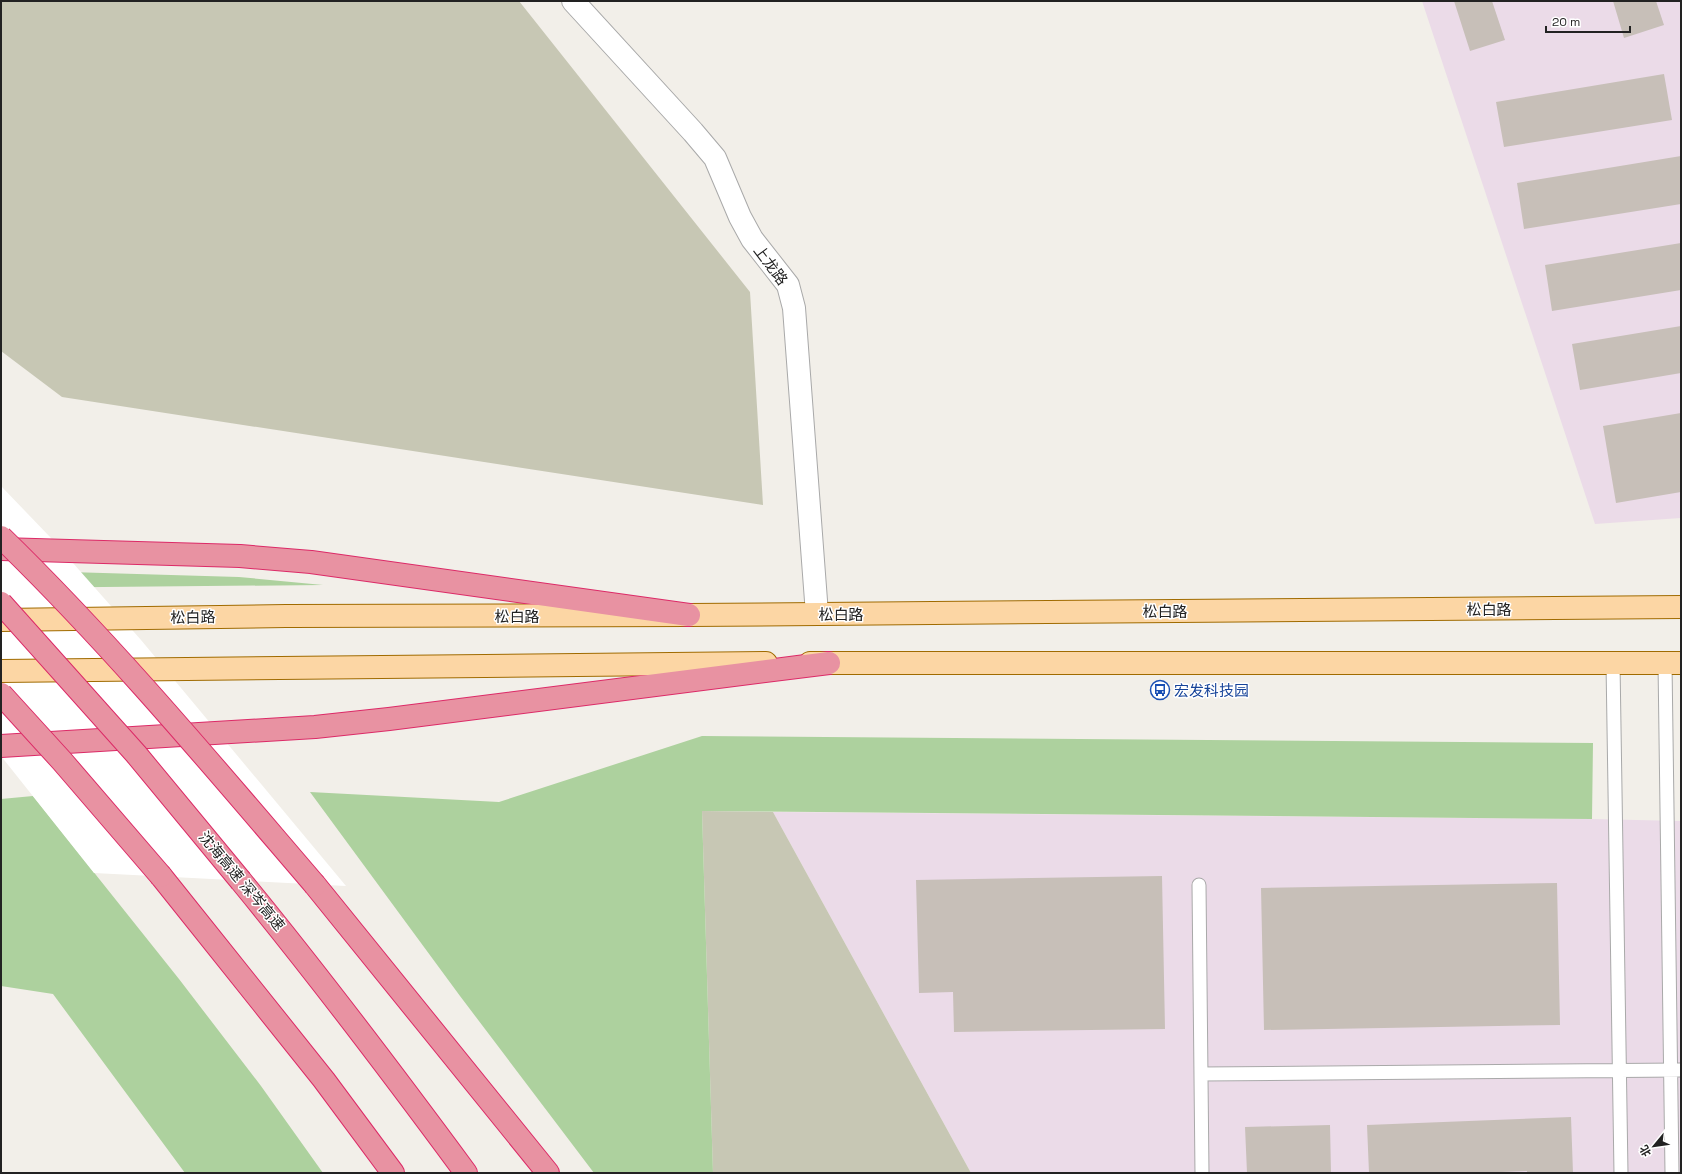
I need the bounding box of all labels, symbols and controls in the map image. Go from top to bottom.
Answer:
scale bar [1546,8,1630,34]
text: 20 m [1552,14,1580,30]
street label: 上龙路 [750,241,792,289]
street label: 松白路 [1466,600,1512,619]
street label: 松白路 [1142,602,1188,621]
street label: 松白路 [818,605,864,624]
street label: 松白路 [170,607,216,627]
street label: 松白路 [494,607,540,626]
bus stop icon: 宏发科技园 [1149,679,1171,701]
place label: 宏发科技园 [1174,681,1249,700]
street label: 沈海高速 深岑高速 [195,827,289,935]
north arrow [1634,1126,1674,1166]
text: 北 [1636,1143,1654,1159]

